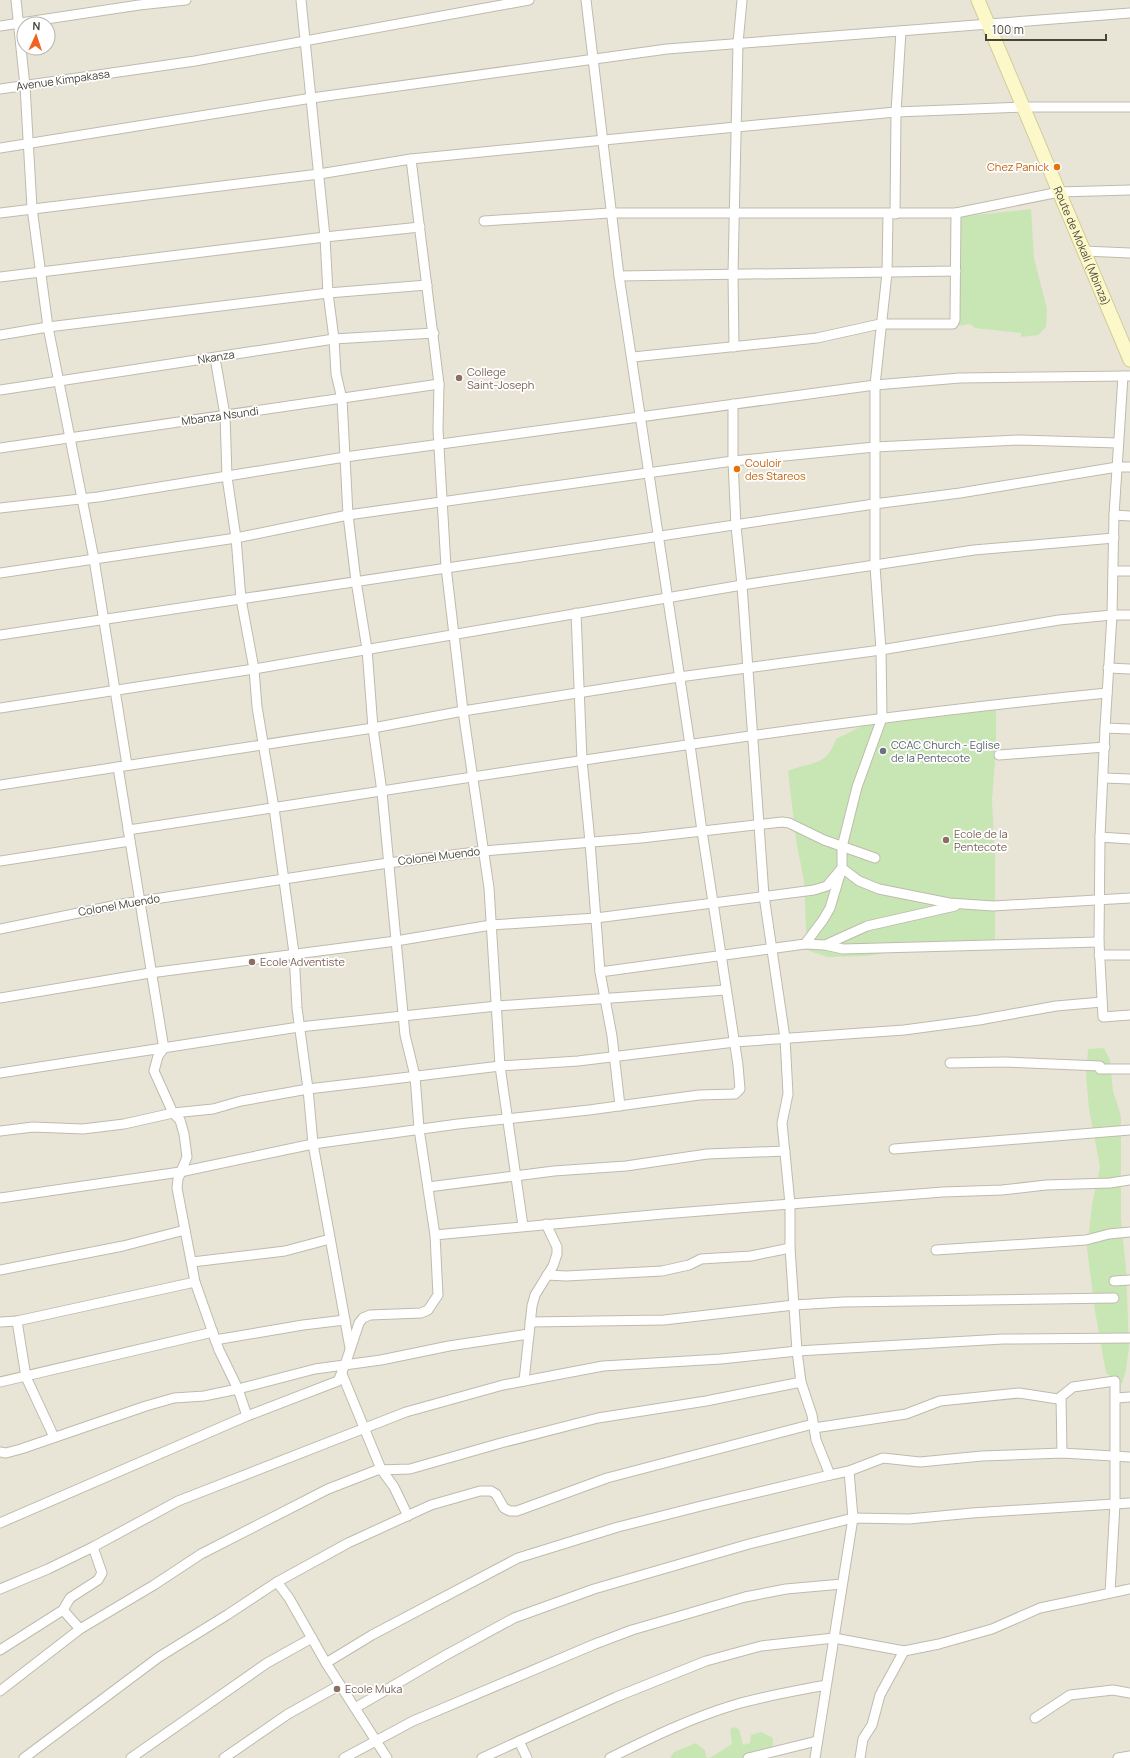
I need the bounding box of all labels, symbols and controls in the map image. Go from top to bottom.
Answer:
north arrow [16,16,56,56]
scale bar [986,16,1106,42]
text: N [32,18,41,33]
text: 100 m [992,21,1024,38]
street label: Avenue Kimpakasa [15,66,111,93]
place label: Chez Panick [987,159,1050,174]
marker: Chez Panick [1052,162,1062,172]
street label: Route de Mokali (Mbinza) [1050,184,1114,308]
street label: Nkanza [196,346,235,367]
place label: College Saint-Joseph [467,364,534,392]
marker: College Saint-Joseph [454,373,464,383]
street label: Mbanza Nsundi [180,403,259,428]
place label: Couloir des Stareos [745,455,806,483]
marker: Couloir des Stareos [732,464,742,474]
place label: CCAC Church - Eglise de la Pentecote [891,737,1000,765]
marker: CCAC Church - Eglise de la Pentecote [878,746,888,756]
place label: Ecole de la Pentecote [954,826,1008,854]
marker: Ecole de la Pentecote [941,835,951,845]
street label: Colonel Muendo [397,843,481,868]
street label: Colonel Muendo [77,890,161,919]
place label: Ecole Adventiste [260,954,345,969]
marker: Ecole Adventiste [247,957,257,967]
place label: Ecole Muka [345,1681,402,1696]
marker: Ecole Muka [332,1684,342,1694]

